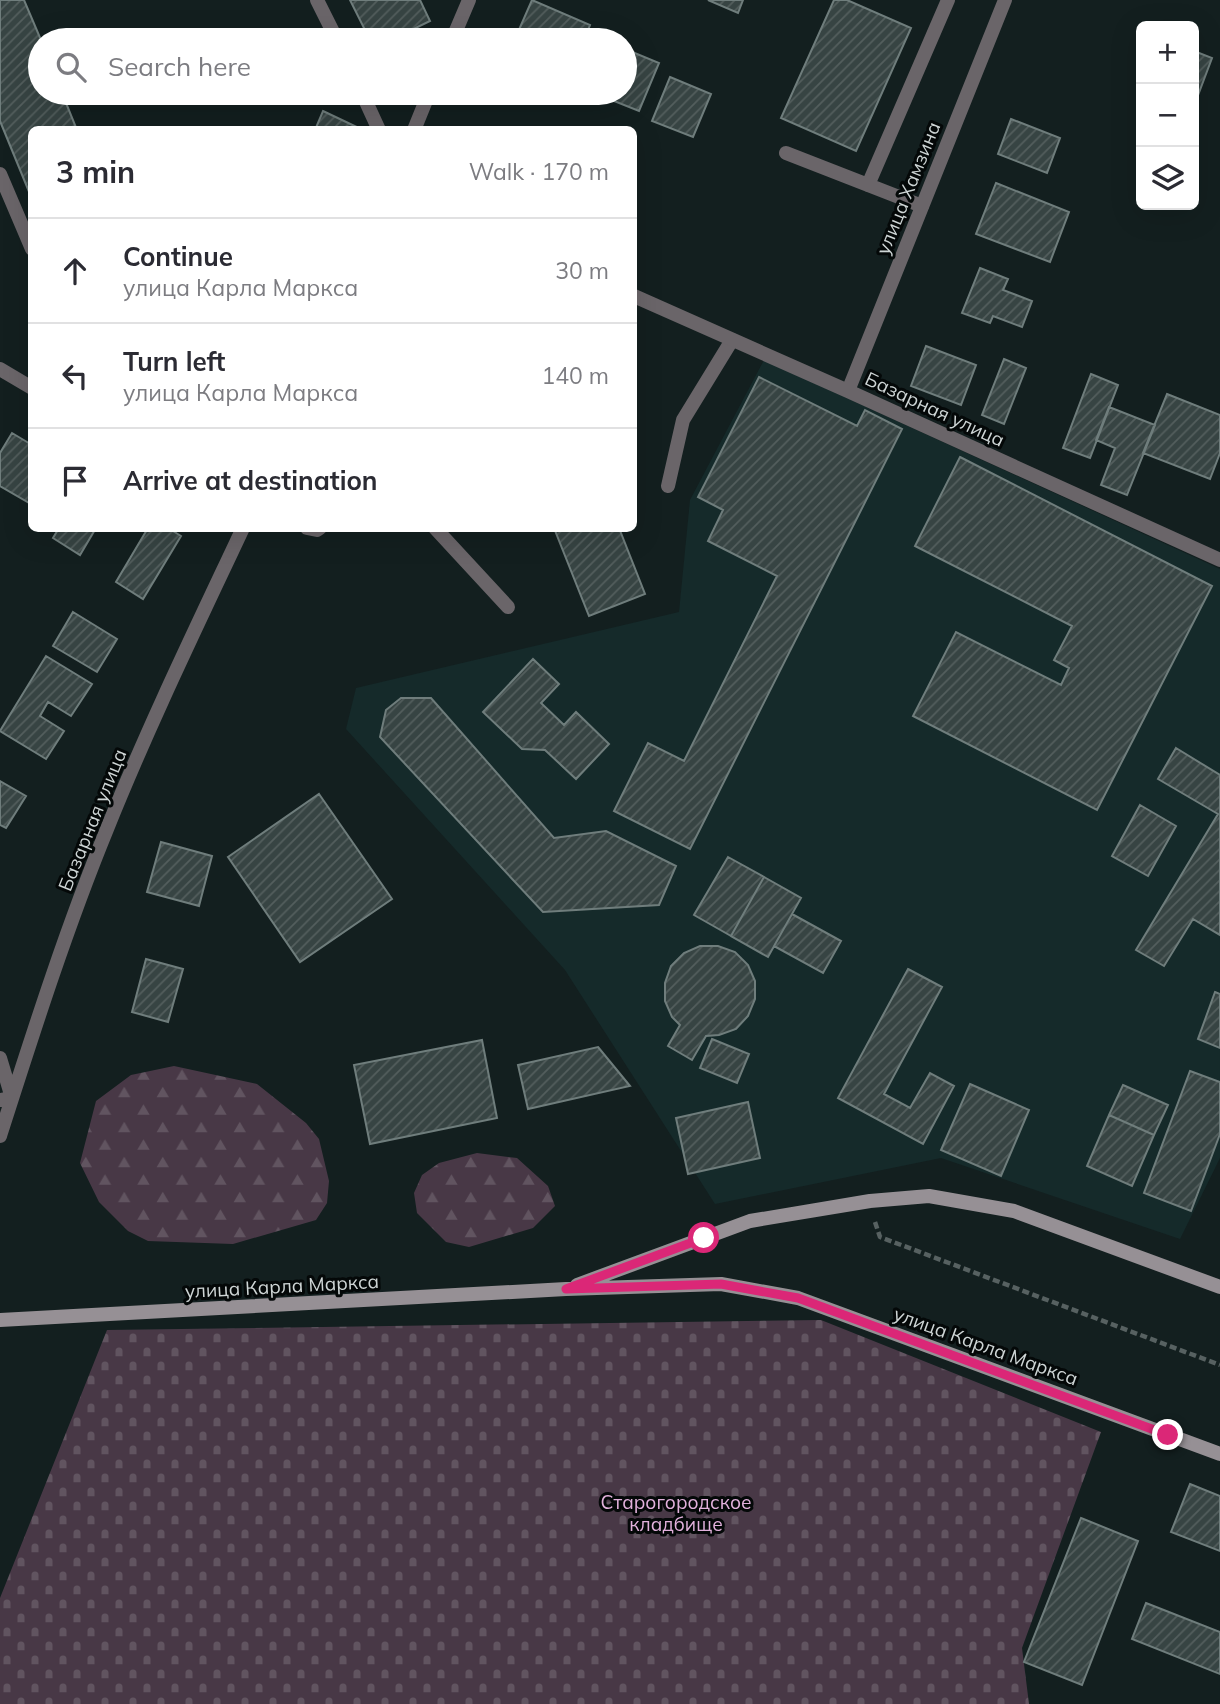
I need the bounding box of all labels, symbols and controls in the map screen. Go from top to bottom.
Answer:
map controls [1136,21,1199,210]
button: + [1136,21,1199,84]
search box [28,28,637,105]
icon: search [52,48,90,86]
text: Search here [108,50,251,83]
button: − [1136,84,1199,147]
street label: улица Хамзина [870,118,946,258]
button: layers [1136,147,1199,210]
text: 3 min [56,153,135,191]
text: Walk · 170 m [469,157,609,186]
text: Continue [123,240,233,273]
icon: ahead [56,252,94,290]
text: 30 m [555,256,609,285]
text: улица Карла Маркса [123,273,358,302]
text: Turn left [123,345,225,378]
icon: left [56,357,94,395]
text: 140 m [541,361,609,390]
street label: Базарная улица [862,366,1008,452]
text: улица Карла Маркса [123,378,358,407]
icon: arrive [56,462,94,500]
text: Arrive at destination [123,464,378,497]
street label: Базарная улица [53,746,131,894]
route start [688,1222,719,1253]
street label: улица Карла Маркса [184,1269,380,1303]
street label: улица Карла Маркса [891,1301,1081,1391]
route end [1152,1419,1183,1450]
park label: Старогородское кладбище [601,1490,751,1536]

